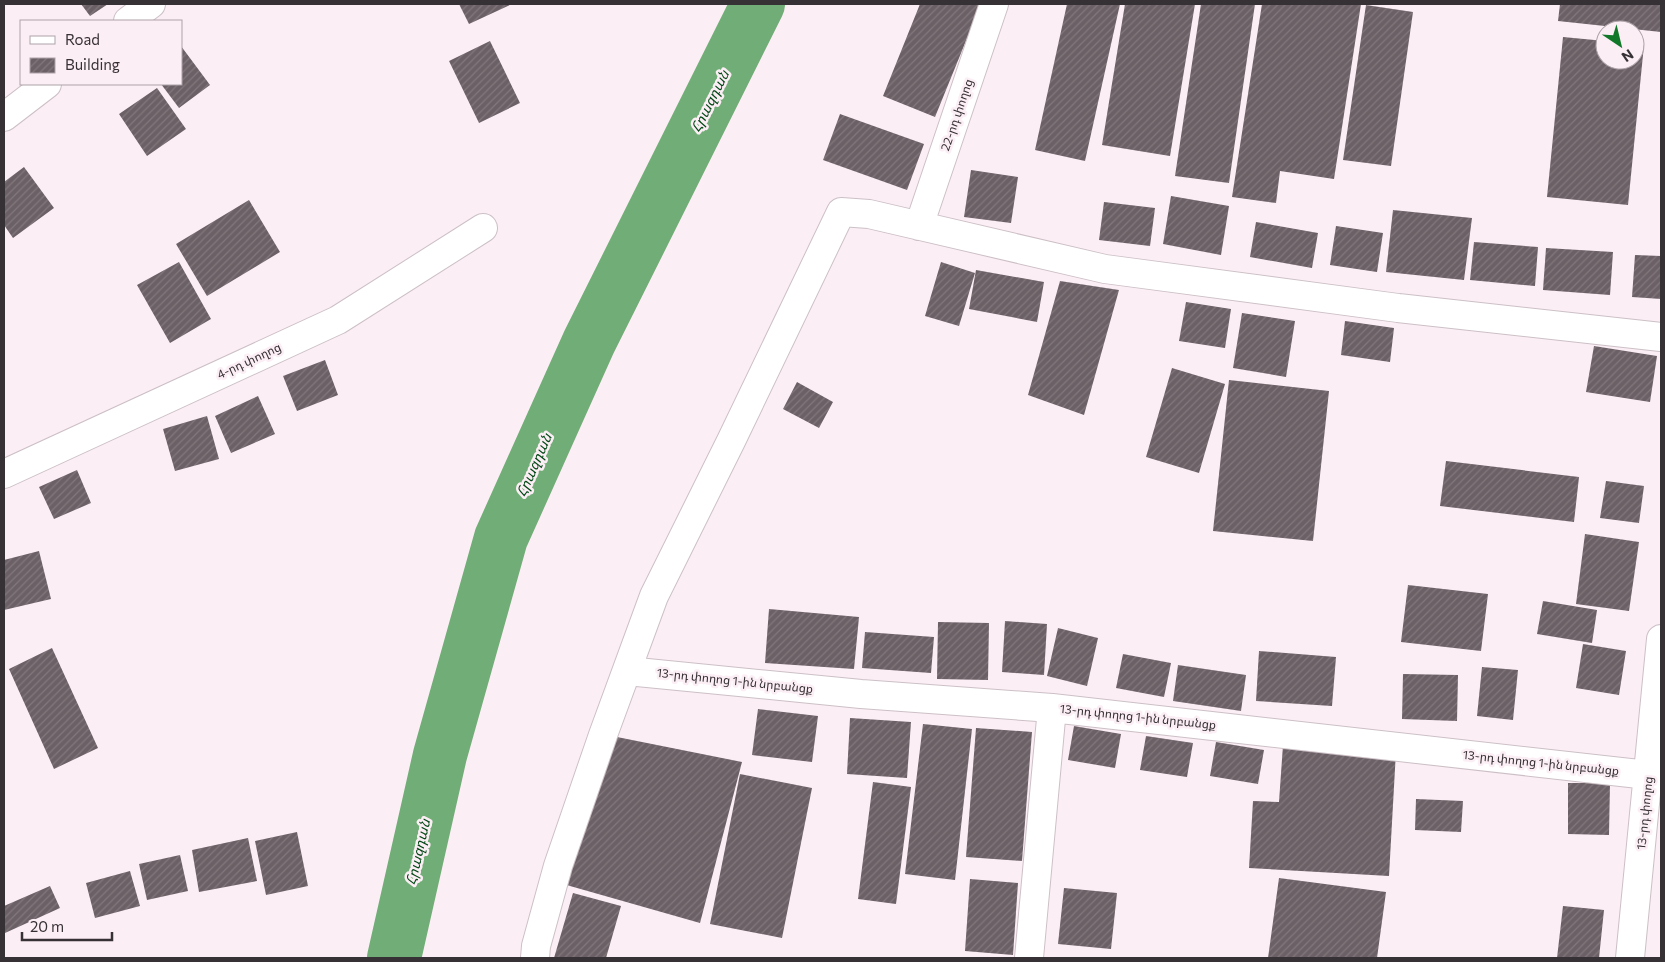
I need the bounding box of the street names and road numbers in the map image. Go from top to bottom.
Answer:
street label: 22-րդ փողոց [937,77,976,153]
street label: 4-րդ փողոց [214,339,283,382]
street label: 13-րդ փողոց 1-ին նրբանցք [656,665,814,696]
street label: 13-րդ փողոց 1-ին նրբանցք [1059,701,1217,732]
street label: 13-րդ փողոց 1-ին նրբանցք [1462,747,1620,778]
street label: 13-րդ փողոց [1633,775,1656,850]

